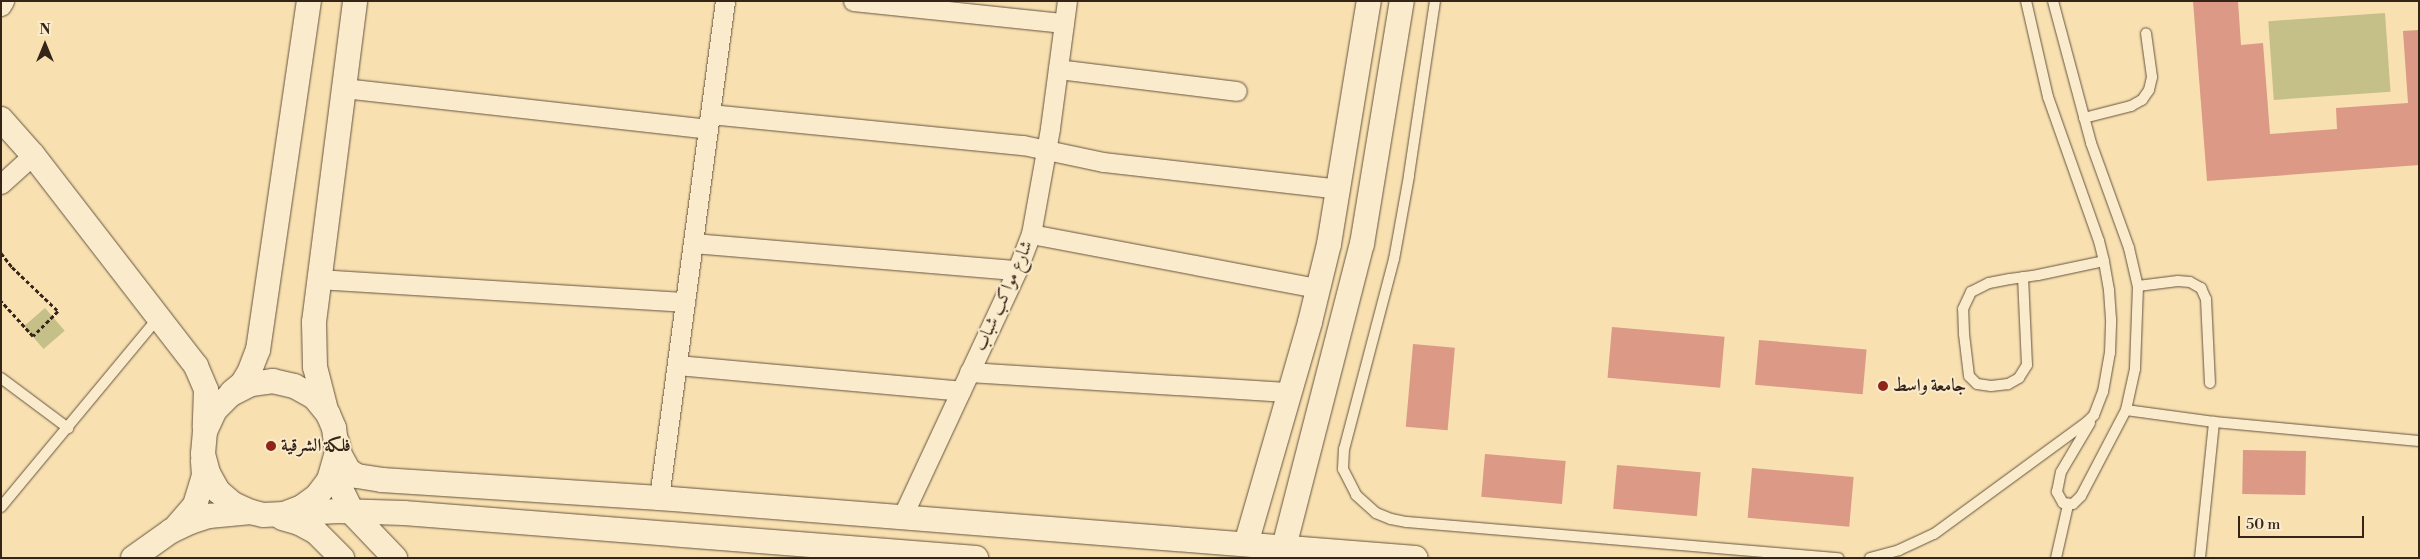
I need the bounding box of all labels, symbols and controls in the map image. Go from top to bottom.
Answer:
north arrow [20,20,70,70]
text: N [39,21,51,39]
street label: شارع مواكب شباب [970,237,1038,355]
place label: جامعة واسط [1893,375,1966,397]
marker: جامعة واسط [1877,380,1889,392]
place label: فلكة الشرقية [281,435,351,457]
marker: فلكة الشرقية [265,440,277,452]
scale bar [2240,506,2366,538]
text: 50 m [2246,515,2280,534]

